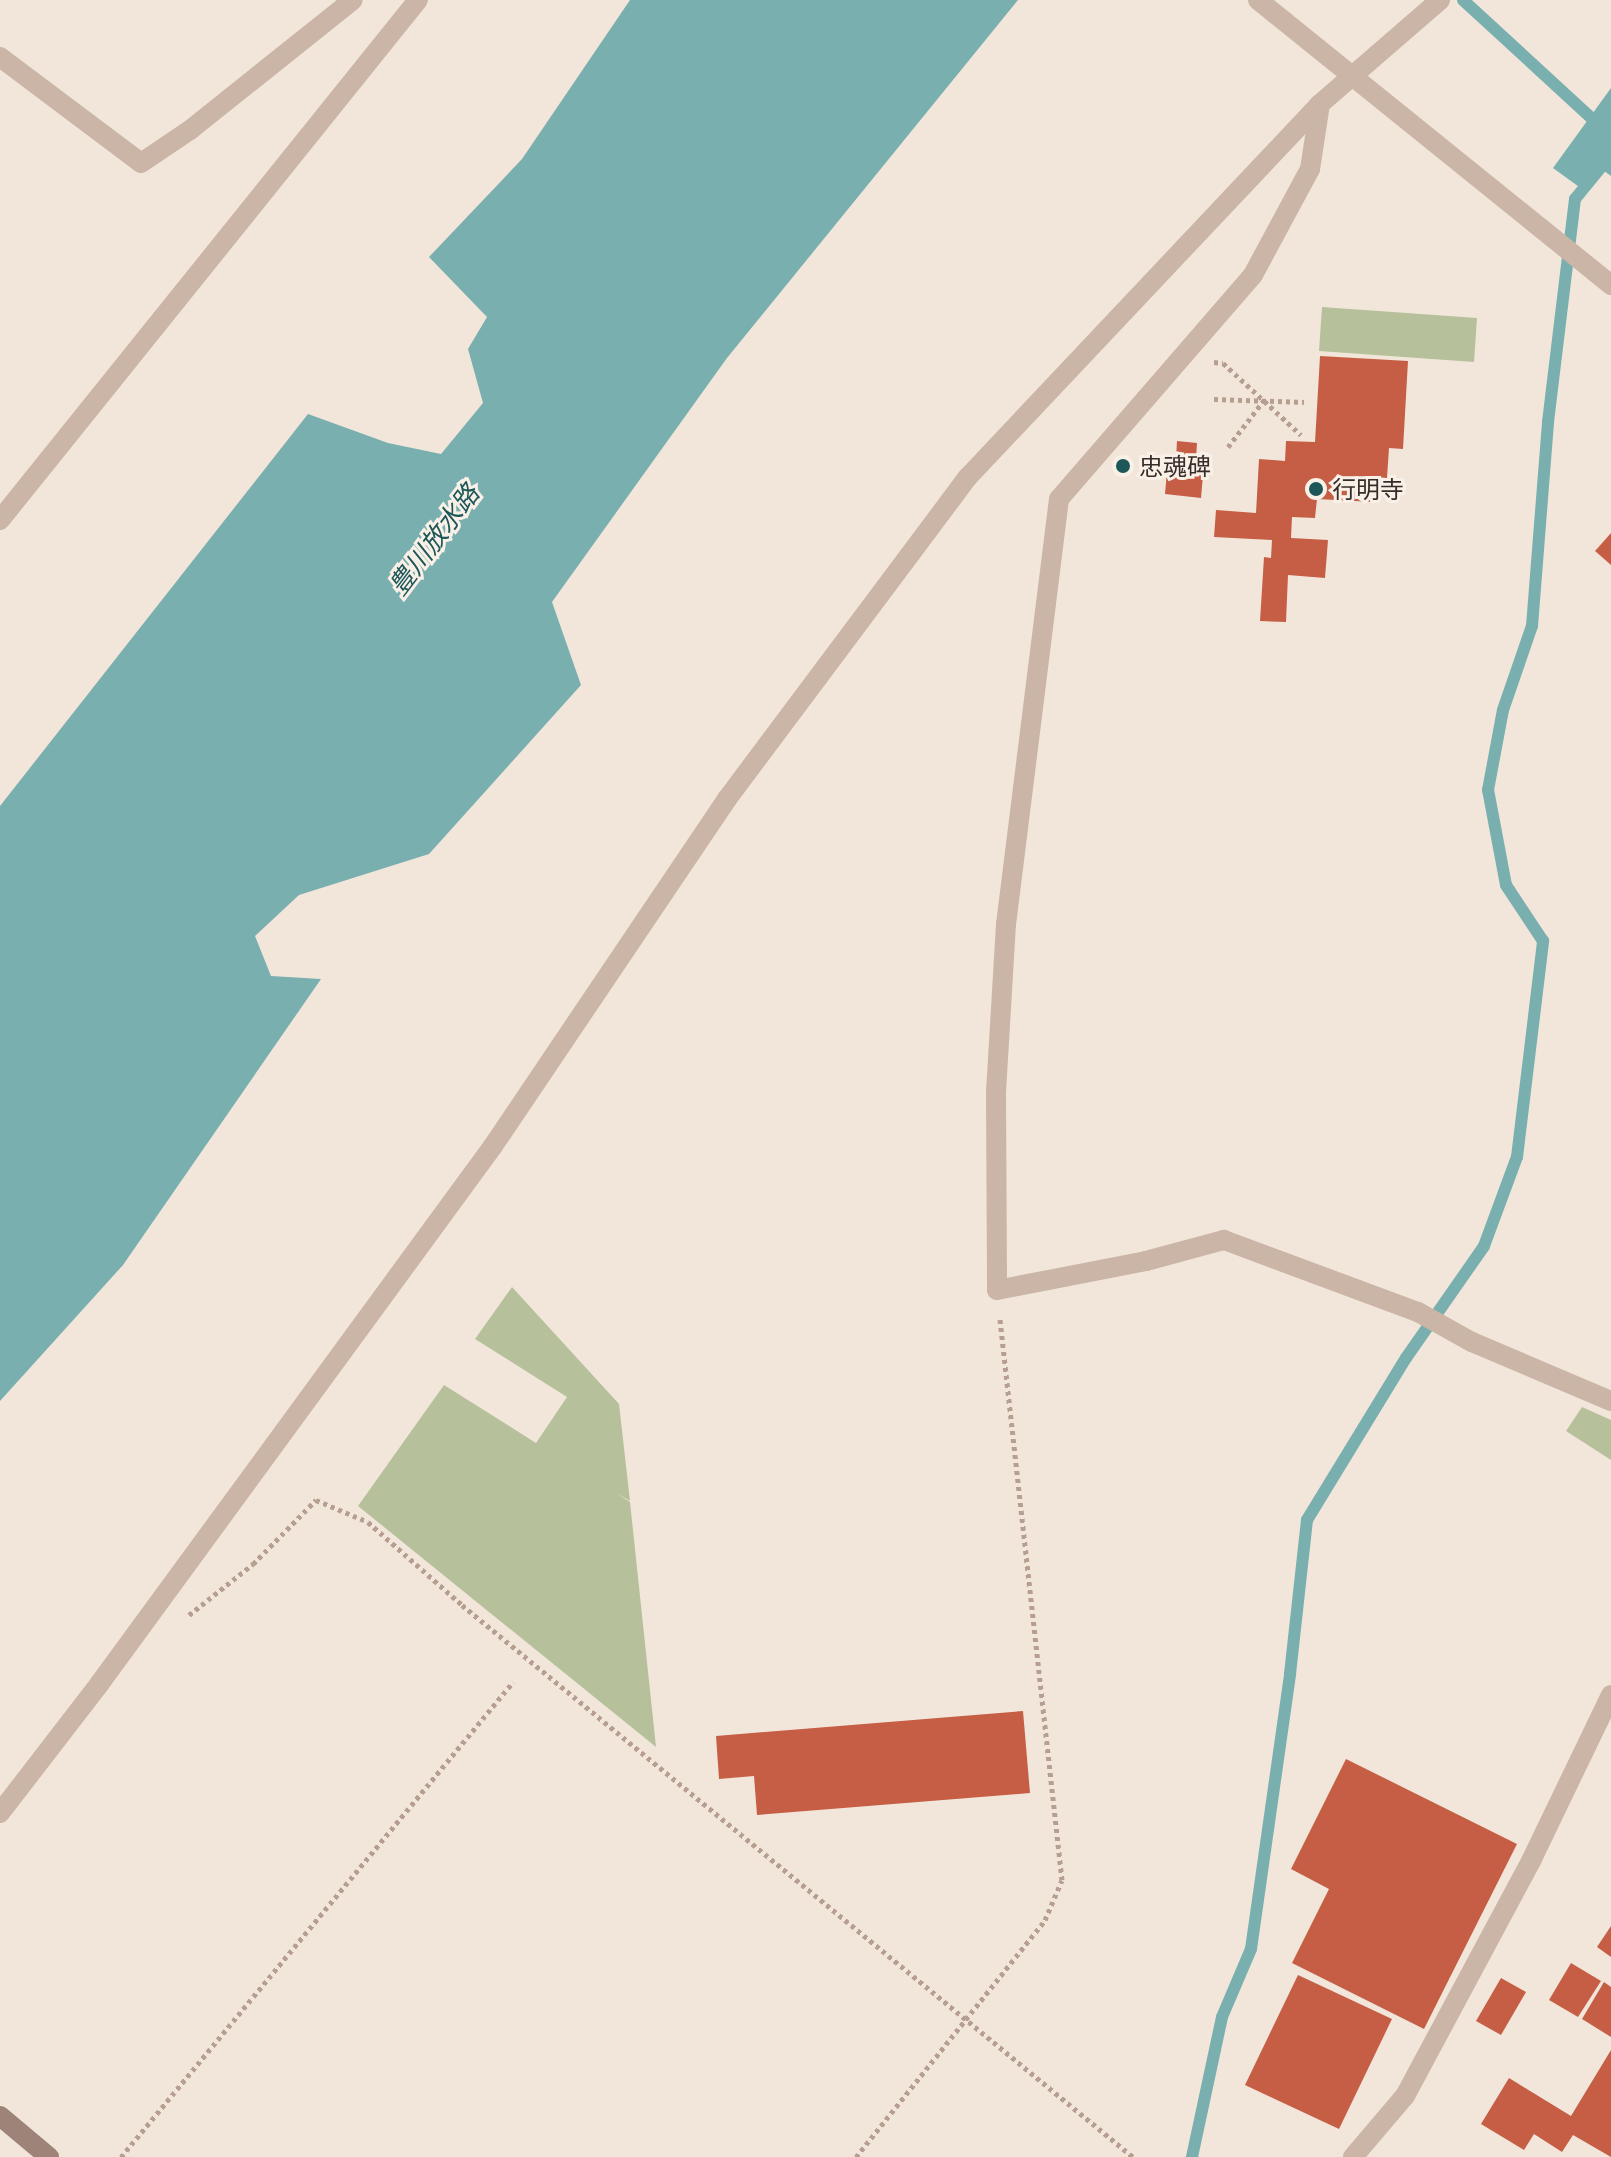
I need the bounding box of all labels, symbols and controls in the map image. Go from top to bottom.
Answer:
place label: 忠魂碑 [1139,452,1211,480]
marker: 忠魂碑 [1114,457,1132,475]
place label: 行明寺 [1332,475,1404,503]
water label: 豊川放水路 [382,479,486,601]
marker: 行明寺 [1307,480,1325,498]

